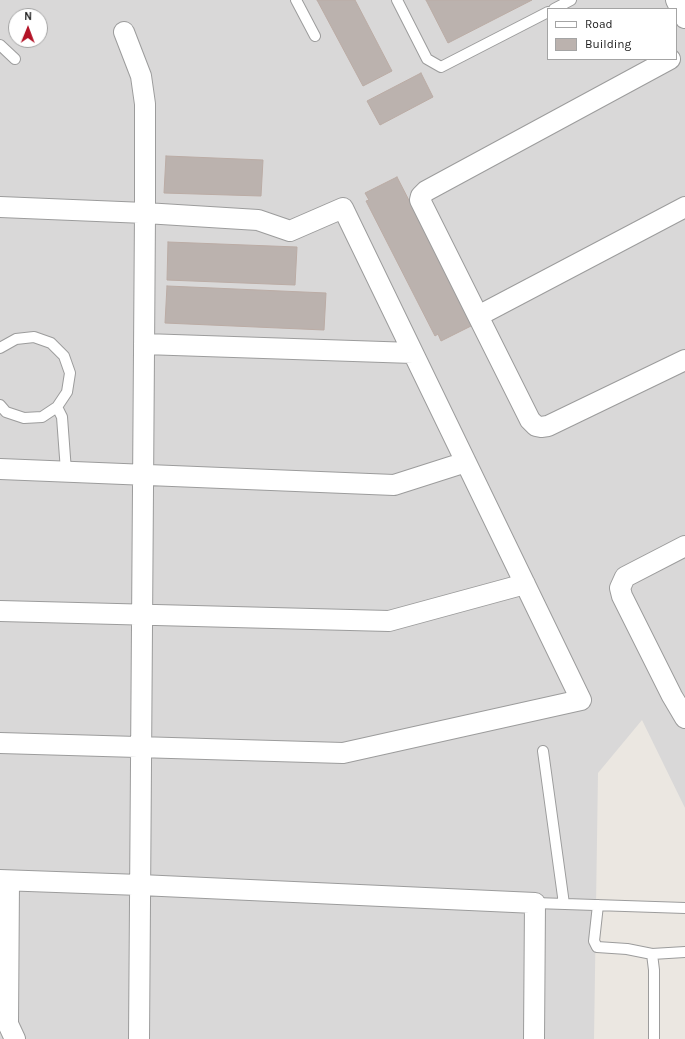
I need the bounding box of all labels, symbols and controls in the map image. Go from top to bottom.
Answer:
north arrow [8,8,48,48]
legend [547,8,677,60]
text: N [24,10,32,23]
text: Road [585,17,613,31]
text: Building [585,37,631,51]

